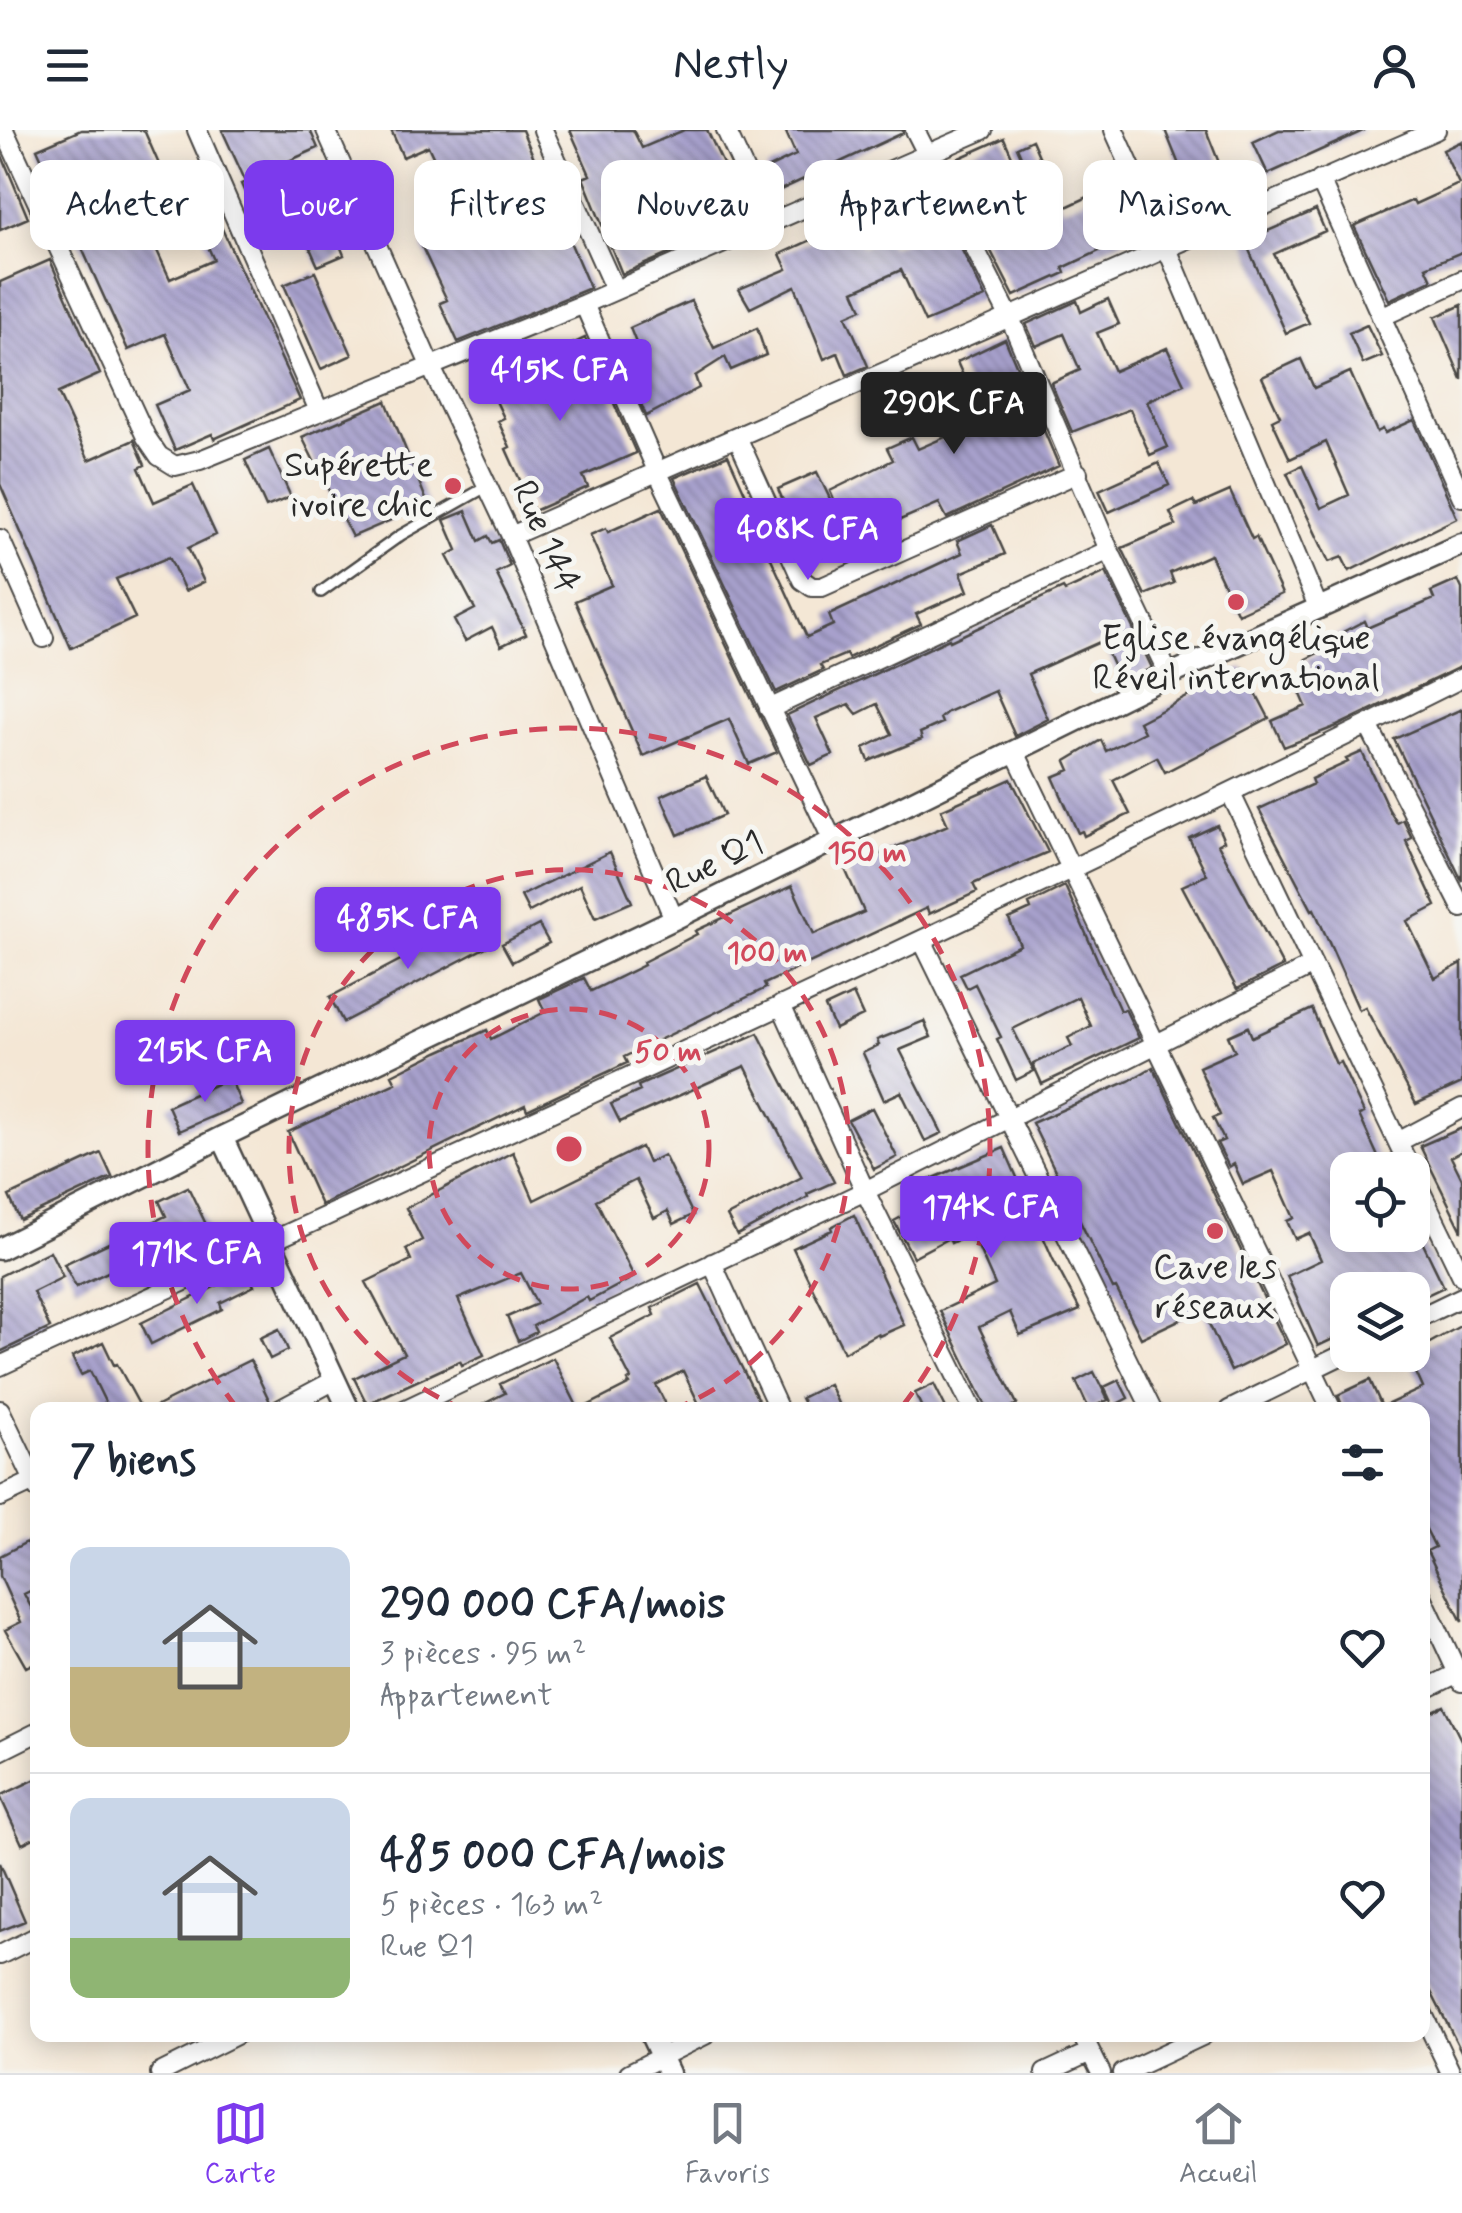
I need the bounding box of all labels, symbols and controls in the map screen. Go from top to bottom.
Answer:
text: Nestly [673,36,789,95]
icon: menu [40,38,95,93]
icon: person [1367,38,1422,93]
chip: Acheter [30,160,224,250]
chip: Louer [244,160,394,250]
chip: Filtres [414,160,581,250]
chip: Nouveau [601,160,784,250]
chip: Appartement [804,160,1063,250]
chip: Maison [1083,160,1267,250]
pin: 415K CFA [457,339,663,424]
text: 415K CFA [491,350,629,392]
pin: 290K CFA [851,372,1057,457]
text: 290K CFA [883,383,1025,425]
place label: Supérette ivoire chic [284,443,433,529]
street label: Rue 144 [500,473,590,601]
marker: Supérette ivoire chic [442,475,464,497]
pin: 408K CFA [705,498,911,583]
text: 408K CFA [737,509,879,551]
marker: Eglise évangélique Réveil international [1225,591,1247,613]
place label: Eglise évangélique Réveil international [1092,616,1380,702]
street label: Rue Q1 [659,820,771,906]
text: 150 m [827,834,907,873]
pin: 485K CFA [305,887,511,972]
text: 485K CFA [337,898,479,940]
text: 100 m [727,934,807,973]
pin: 215K CFA [102,1020,308,1105]
text: 215K CFA [137,1031,273,1073]
text: 50 m [634,1033,702,1072]
centre of rings [551,1131,587,1167]
map controls [1330,1152,1430,1372]
button: locate [1330,1152,1430,1252]
pin: 174K CFA [888,1176,1094,1261]
text: 174K CFA [922,1187,1060,1229]
marker: Cave les réseaux [1204,1220,1226,1242]
pin: 171K CFA [94,1222,300,1307]
text: 171K CFA [131,1233,263,1275]
place label: Cave les réseaux [1153,1245,1277,1331]
button: layers [1330,1272,1430,1372]
text: 7 biens [70,1435,196,1490]
icon: filters [1335,1435,1390,1490]
text: 290 000 CFA/mois [380,1578,726,1633]
icon: home [150,1587,270,1707]
icon: heart [1335,1620,1390,1675]
text: 3 pièces · 95 m² [380,1633,586,1675]
text: Appartement [380,1675,553,1717]
text: 485 000 CFA/mois [380,1829,726,1884]
icon: home [150,1838,270,1958]
icon: heart [1335,1871,1390,1926]
text: 5 pièces · 163 m² [380,1884,603,1926]
text: Rue Q1 [380,1926,474,1968]
tab: Carte [204,2096,276,2193]
tab: Favoris [685,2096,770,2193]
tab: Accueil [1179,2096,1258,2193]

